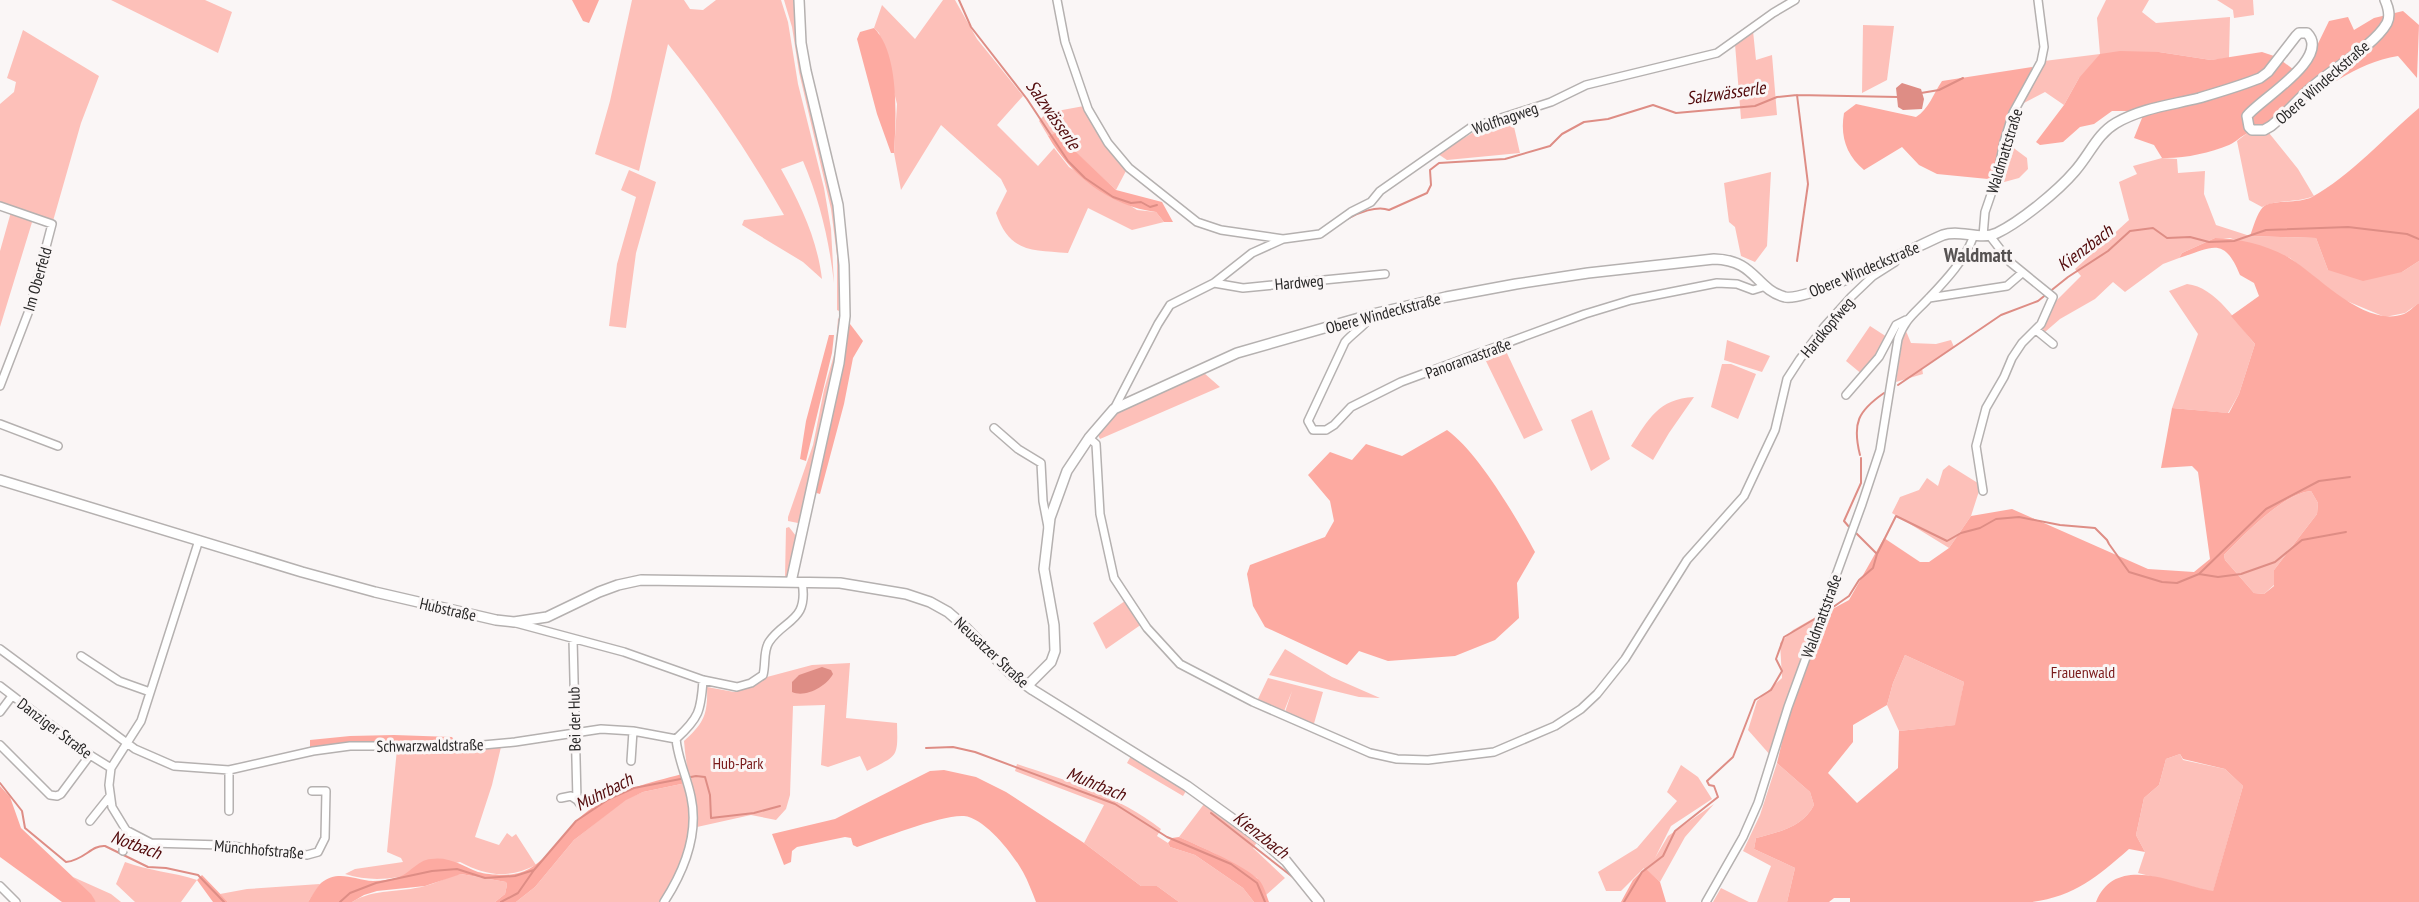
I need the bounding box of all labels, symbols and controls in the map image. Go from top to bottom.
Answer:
street label: Obere Windeckstraße [2271,36,2373,128]
water label: Salzwässerle [1685,75,1768,109]
water label: Salzwässerle [1021,76,1087,155]
street label: Wolfhagweg [1470,97,1540,139]
street label: Waldmattstraße [1982,106,2026,196]
water label: Kienzbach [2052,219,2118,276]
street label: Obere Windeckstraße [1806,237,1922,301]
district label: Waldmatt [1943,242,2012,268]
street label: Im Oberfeld [18,245,56,313]
street label: Hardweg [1274,270,1324,294]
street label: Obere Windeckstraße [1323,288,1443,338]
street label: Hardkopfweg [1796,293,1858,361]
street label: Panoramastraße [1422,333,1514,383]
street label: Waldmattstraße [1797,571,1845,661]
street label: Hubstraße [418,593,478,625]
street label: Neusatzer Straße [951,612,1033,692]
park label: Frauenwald [2051,662,2115,682]
street label: Bei der Hub [563,686,585,752]
street label: Danziger Straße [14,693,96,763]
street label: Schwarzwaldstraße [376,734,484,756]
park label: Hub-Park [713,753,764,773]
water label: Muhrbach [1063,761,1130,806]
water label: Muhrbach [571,767,637,816]
water label: Kienzbach [1229,806,1294,864]
water label: Notbach [108,825,165,865]
street label: Münchhofstraße [213,835,305,863]

